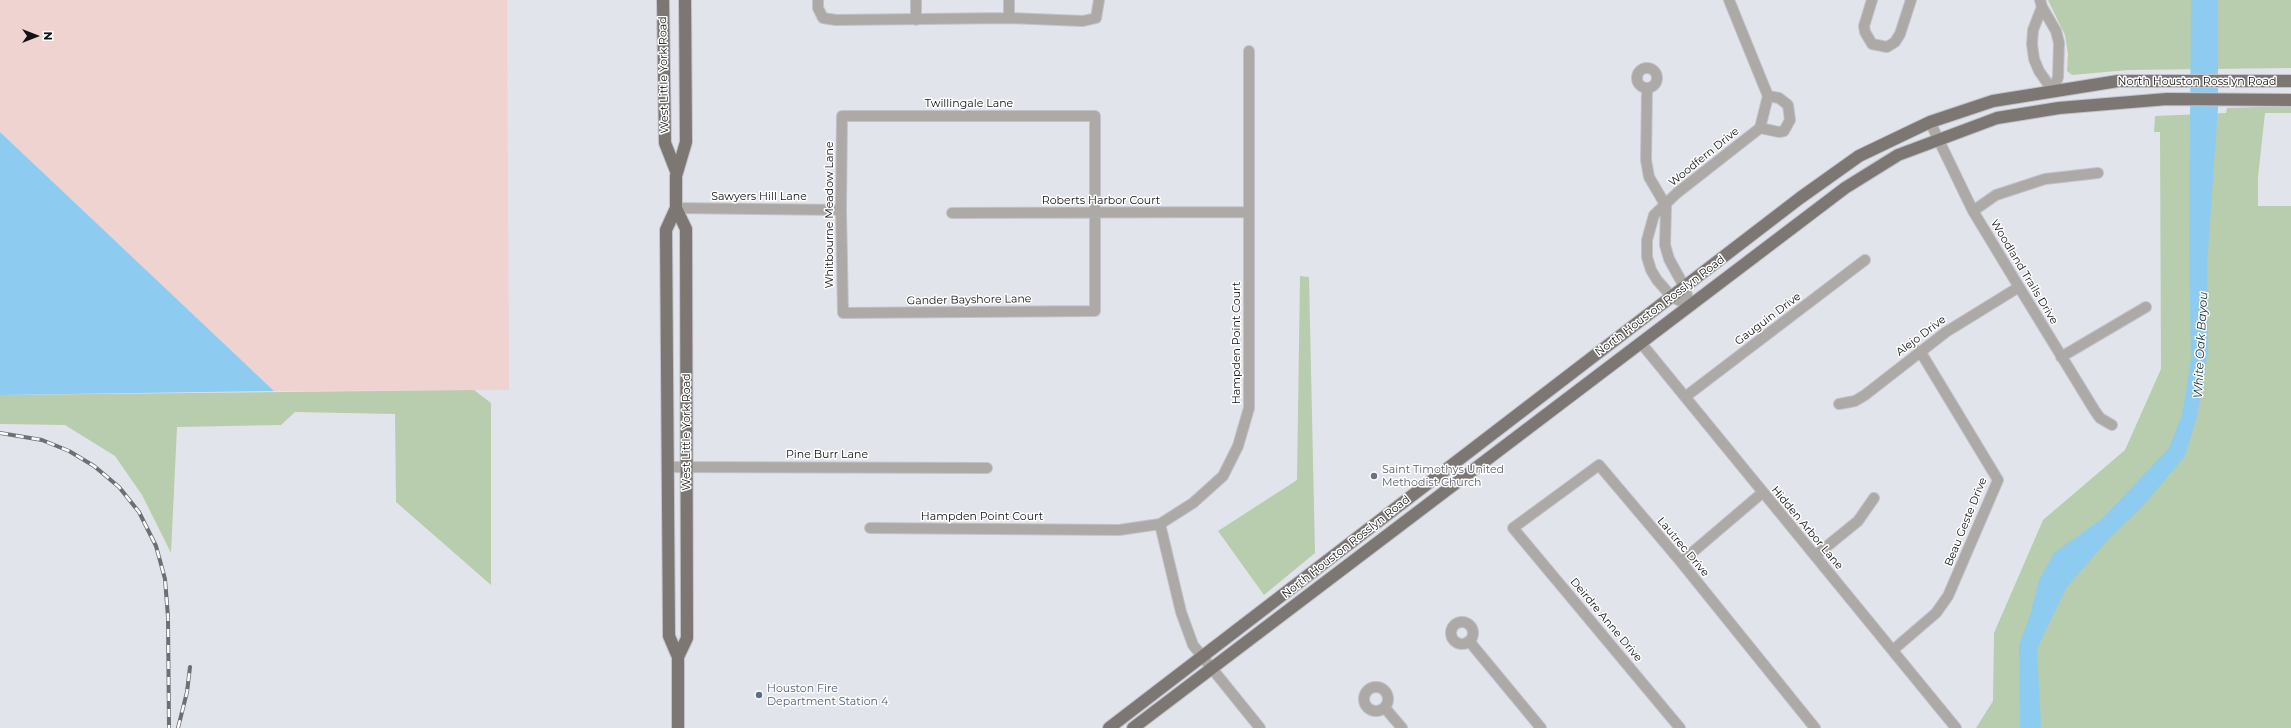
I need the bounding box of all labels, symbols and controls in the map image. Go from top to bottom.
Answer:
north arrow [16,16,56,56]
street label: West Little York Road [656,16,672,134]
text: N [41,32,55,40]
street label: North Houston Rosslyn Road [2118,75,2276,89]
street label: Twillingale Lane [925,97,1013,111]
street label: Woodfern Drive [1666,125,1742,189]
street label: Whitbourne Meadow Lane [823,141,837,289]
street label: Sawyers Hill Lane [711,190,807,204]
street label: Roberts Harbor Court [1042,194,1160,208]
street label: Woodland Trails Drive [1988,217,2060,327]
street label: North Houston Rosslyn Road [1593,253,1727,359]
street label: Hampden Point Court [1230,282,1244,404]
street label: Gauguin Drive [1732,290,1804,348]
water label: White Oak Bayou [2191,291,2211,399]
street label: Gander Bayshore Lane [906,292,1032,308]
street label: Alejo Drive [1893,313,1949,359]
street label: West Little York Road [680,373,694,491]
street label: Pine Burr Lane [786,448,868,462]
place label: Saint Timothys United Methodist Church [1382,463,1504,489]
marker: Saint Timothys United Methodist Church [1369,471,1379,481]
street label: Beau Geste Drive [1942,476,1990,568]
street label: Hidden Arbor Lane [1768,484,1846,572]
street label: North Houston Rosslyn Road [1279,493,1413,601]
street label: Hampden Point Court [921,510,1043,524]
street label: Lautrec Drive [1654,515,1712,579]
street label: Deirdre Anne Drive [1567,575,1645,665]
place label: Houston Fire Department Station 4 [767,682,888,708]
marker: Houston Fire Department Station 4 [754,690,764,700]

